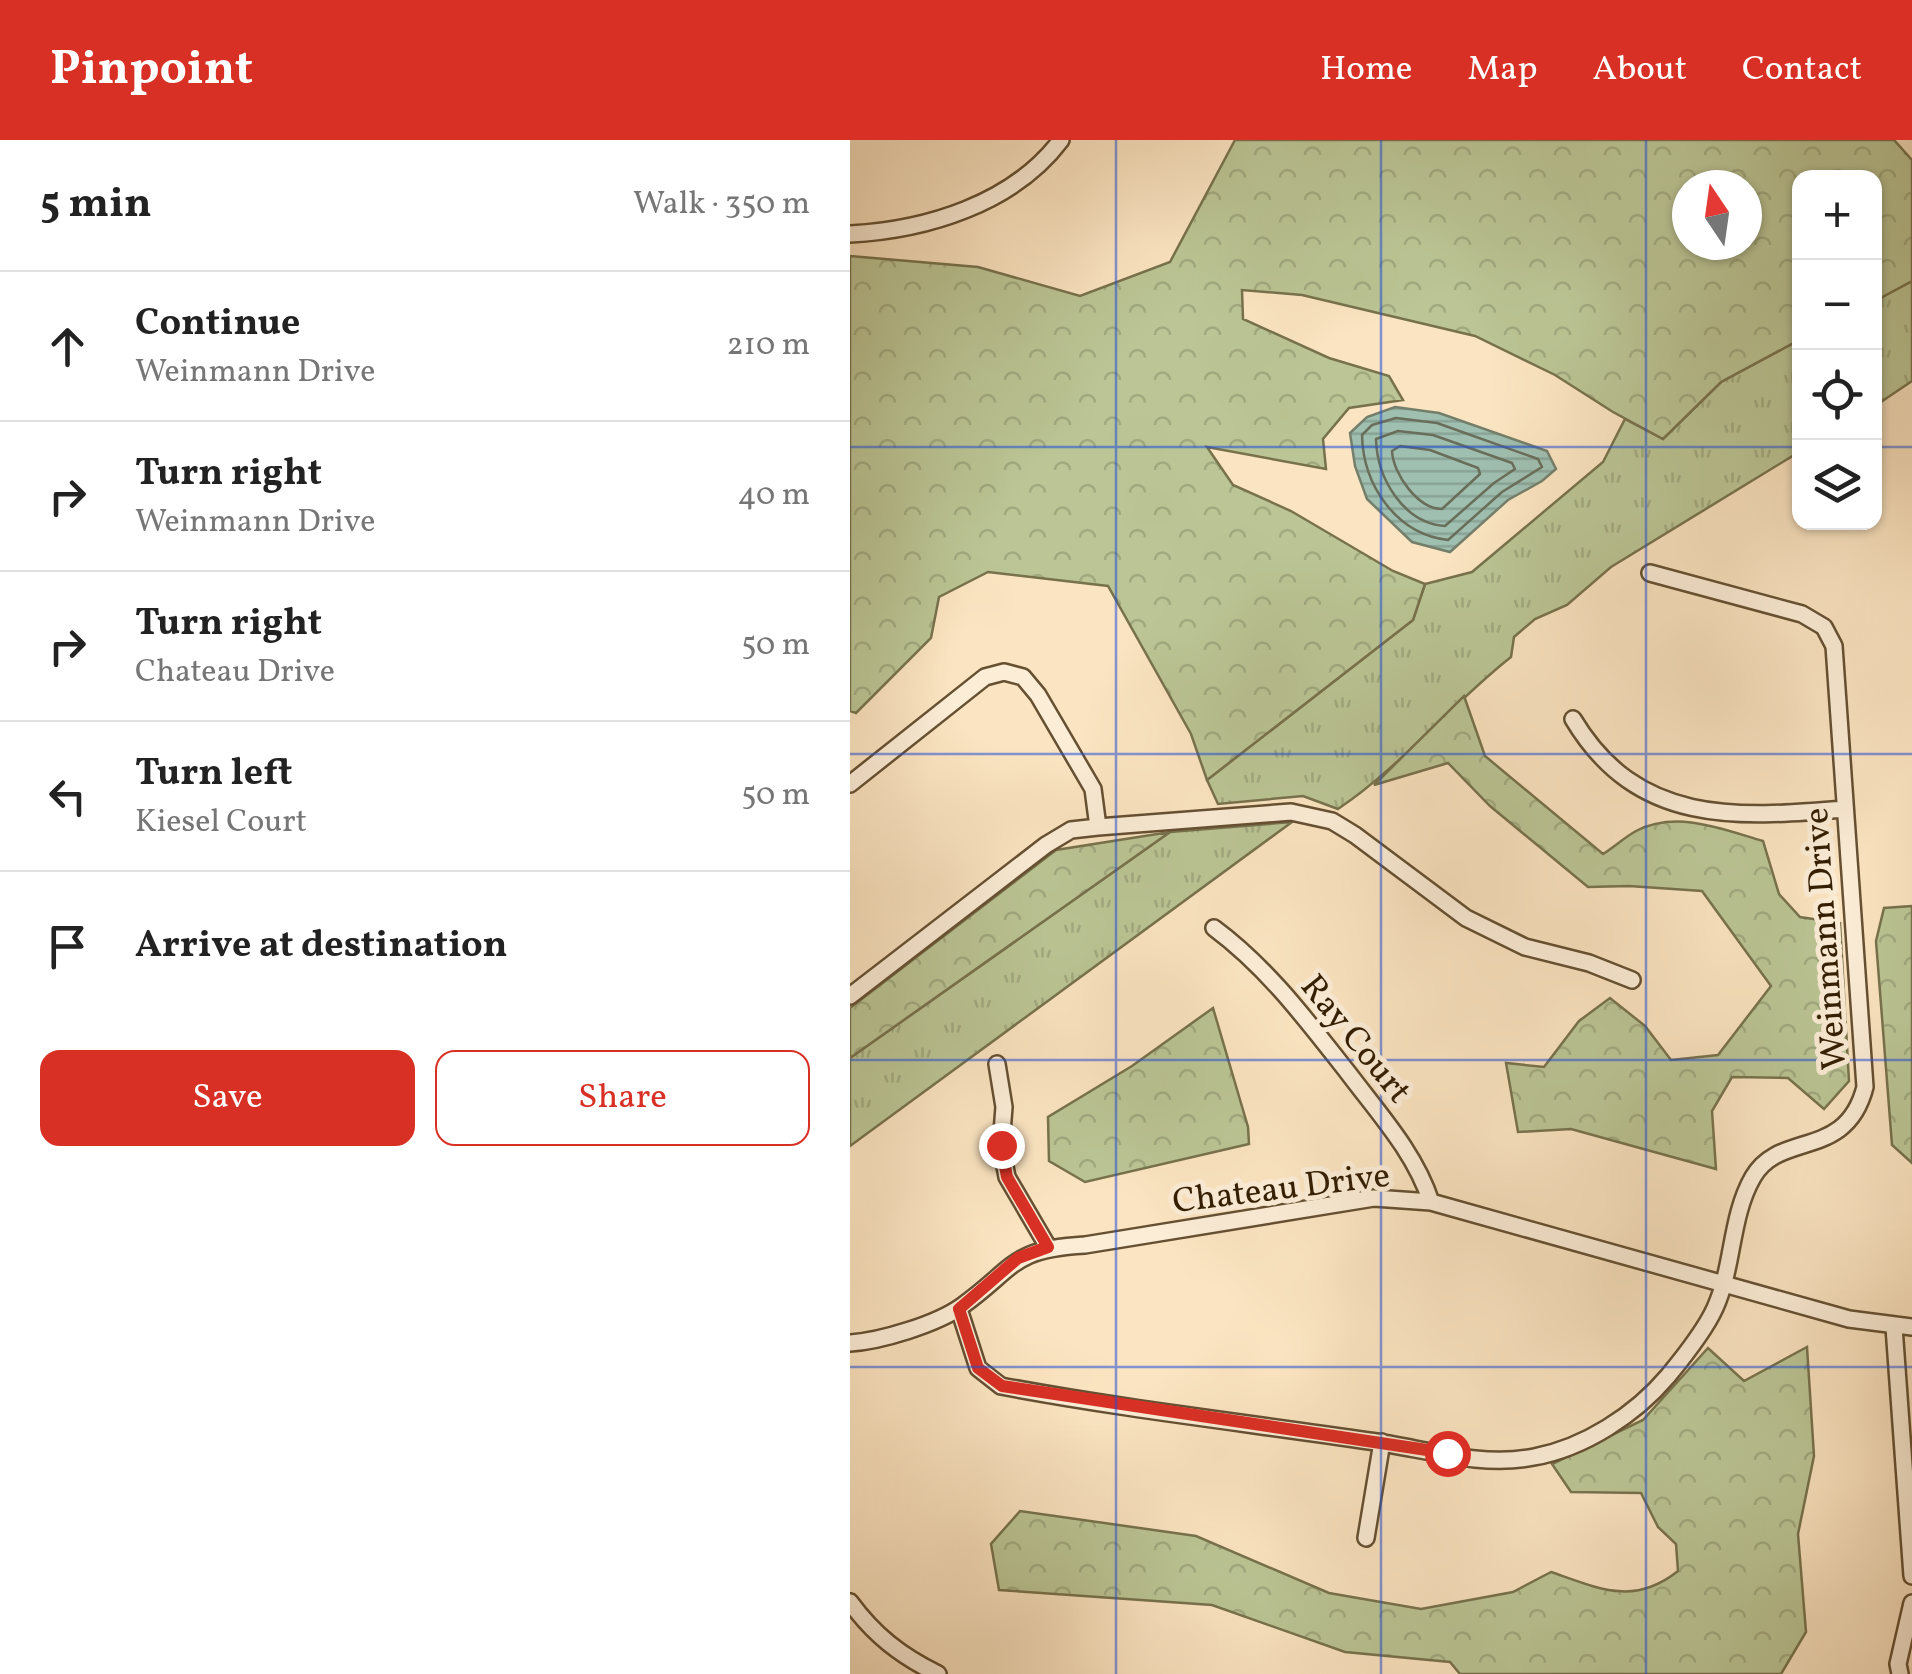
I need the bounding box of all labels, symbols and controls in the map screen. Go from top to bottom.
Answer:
text: Pinpoint [50,37,253,104]
text: Home [1320,46,1412,94]
text: Map [1467,46,1538,94]
text: About [1593,46,1687,94]
text: Contact [1742,46,1862,94]
north arrow [1672,170,1762,260]
map controls [1792,170,1882,530]
button: + [1792,170,1882,260]
text: 5 min [40,176,152,235]
text: Walk · 350 m [633,183,810,227]
button: − [1792,260,1882,350]
text: Continue [135,298,300,351]
icon: ahead [40,319,95,374]
text: 210 m [726,324,810,368]
button: locate [1792,350,1882,440]
text: Weinmann Drive [135,351,375,395]
button: layers [1792,440,1882,530]
text: Turn right [135,448,322,501]
icon: right [40,469,95,524]
text: 40 m [738,474,810,518]
text: Weinmann Drive [135,501,375,545]
text: Turn right [135,598,322,651]
icon: right [40,619,95,674]
text: 50 m [741,624,810,668]
text: Chateau Drive [135,651,335,695]
text: Turn left [135,748,292,801]
icon: left [40,769,95,824]
text: 50 m [741,774,810,818]
text: Kiesel Court [135,801,307,845]
street label: Weinmann Drive [1794,806,1860,1072]
icon: arrive [40,919,95,974]
text: Arrive at destination [135,920,508,973]
street label: Ray Court [1288,965,1422,1115]
button: Save [40,1050,415,1146]
button: Share [435,1050,810,1146]
route end [979,1123,1025,1169]
street label: Chateau Drive [1170,1153,1393,1227]
route start [1425,1431,1471,1477]

